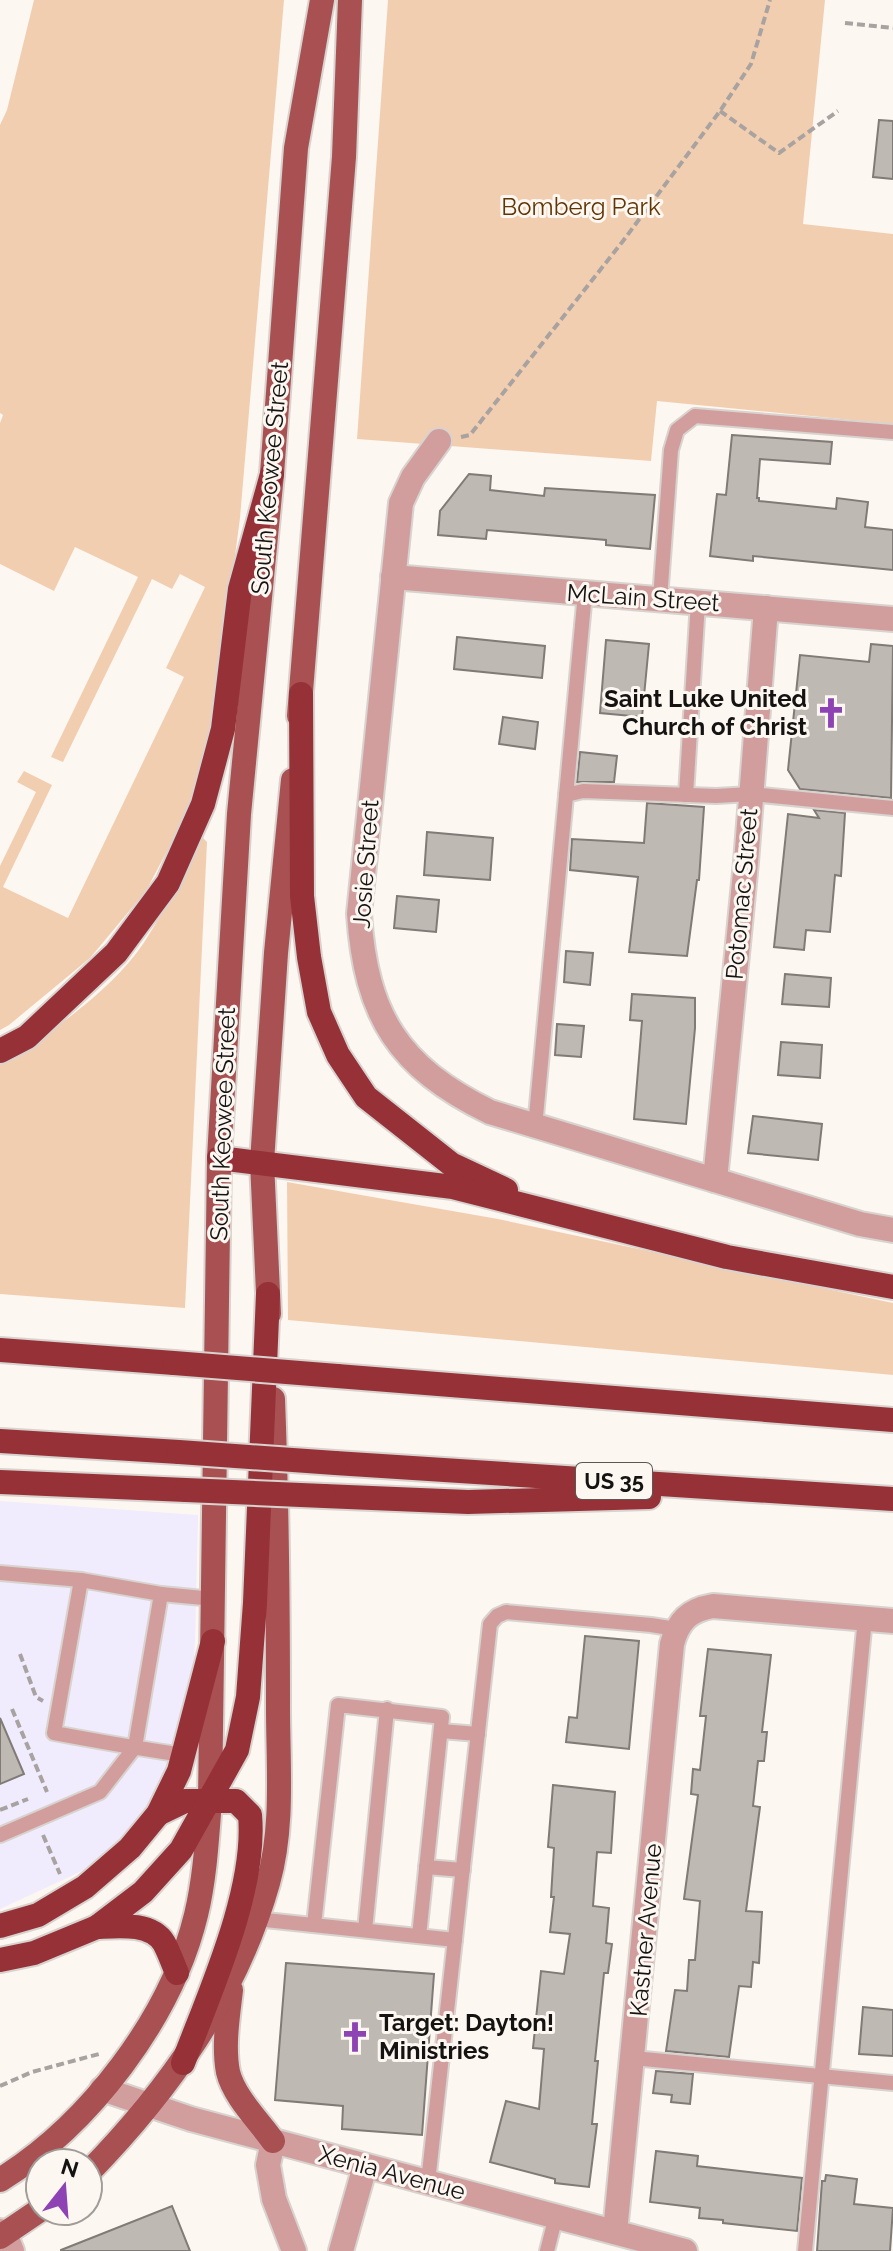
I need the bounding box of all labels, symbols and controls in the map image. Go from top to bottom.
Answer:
park label: Bomberg Park [501,192,661,221]
street label: South Keowee Street [245,360,294,596]
street label: McLain Street [566,578,720,617]
place label: Saint Luke United Church of Christ [604,684,807,741]
church icon: Saint Luke United Church of Christ [814,696,848,730]
street label: Josie Street [347,799,384,929]
street label: Potomac Street [720,807,763,981]
street label: South Keowee Street [204,1007,241,1241]
road number: US 35 [576,1463,652,1499]
street label: Kastner Avenue [623,1842,668,2018]
place label: Target: Dayton! Ministries [379,2008,554,2065]
church icon: Target: Dayton! Ministries [338,2020,372,2054]
street label: Xenia Avenue [316,2139,468,2206]
north arrow [24,2147,104,2227]
text: N [58,2153,82,2183]

